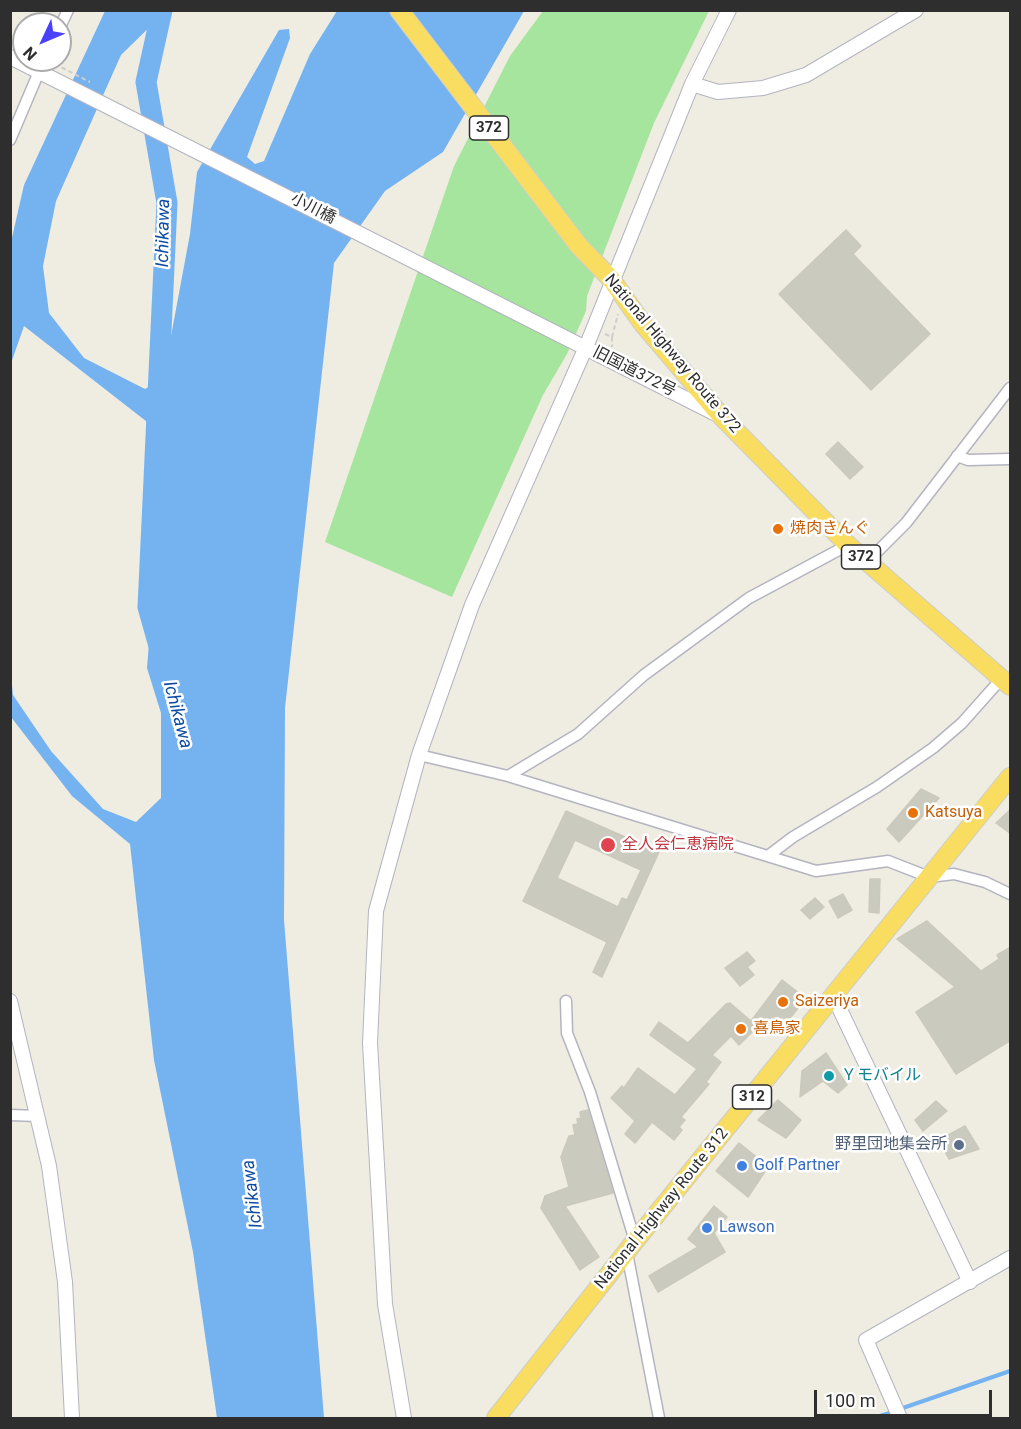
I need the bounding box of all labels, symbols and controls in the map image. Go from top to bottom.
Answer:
north arrow [12,12,72,72]
text: N [19,43,41,64]
road number: 372 [470,116,508,140]
street label: 小川橋 [287,190,339,228]
water label: Ichikawa [153,198,175,268]
street label: National Highway Route 372 [600,271,744,437]
street label: 旧国道372号 [589,343,679,401]
place label: 焼肉きんぐ [790,519,870,539]
marker: 焼肉きんぐ [771,522,785,536]
road number: 372 [842,545,880,569]
water label: Ichikawa [158,679,196,751]
place label: Katsuya [925,803,982,823]
marker: Katsuya [906,806,920,820]
place label: 全人会仁恵病院 [622,835,734,855]
marker: 全人会仁恵病院 [599,836,617,854]
place label: Saizeriya [795,992,859,1012]
marker: Saizeriya [776,995,790,1009]
place label: 喜鳥家 [753,1019,801,1039]
marker: 喜鳥家 [734,1022,748,1036]
place label: Ｙモバイル [841,1066,921,1086]
marker: Ｙモバイル [822,1069,836,1083]
road number: 312 [732,1085,771,1109]
street label: National Highway Route 312 [591,1125,733,1293]
place label: 野里団地集会所 [835,1135,947,1155]
marker: 野里団地集会所 [952,1138,966,1152]
place label: Golf Partner [754,1156,840,1176]
water label: Ichikawa [238,1159,268,1229]
marker: Golf Partner [735,1159,749,1173]
place label: Lawson [719,1218,775,1238]
marker: Lawson [700,1221,714,1235]
scale bar [817,1378,996,1416]
text: 100 m [825,1390,876,1411]

